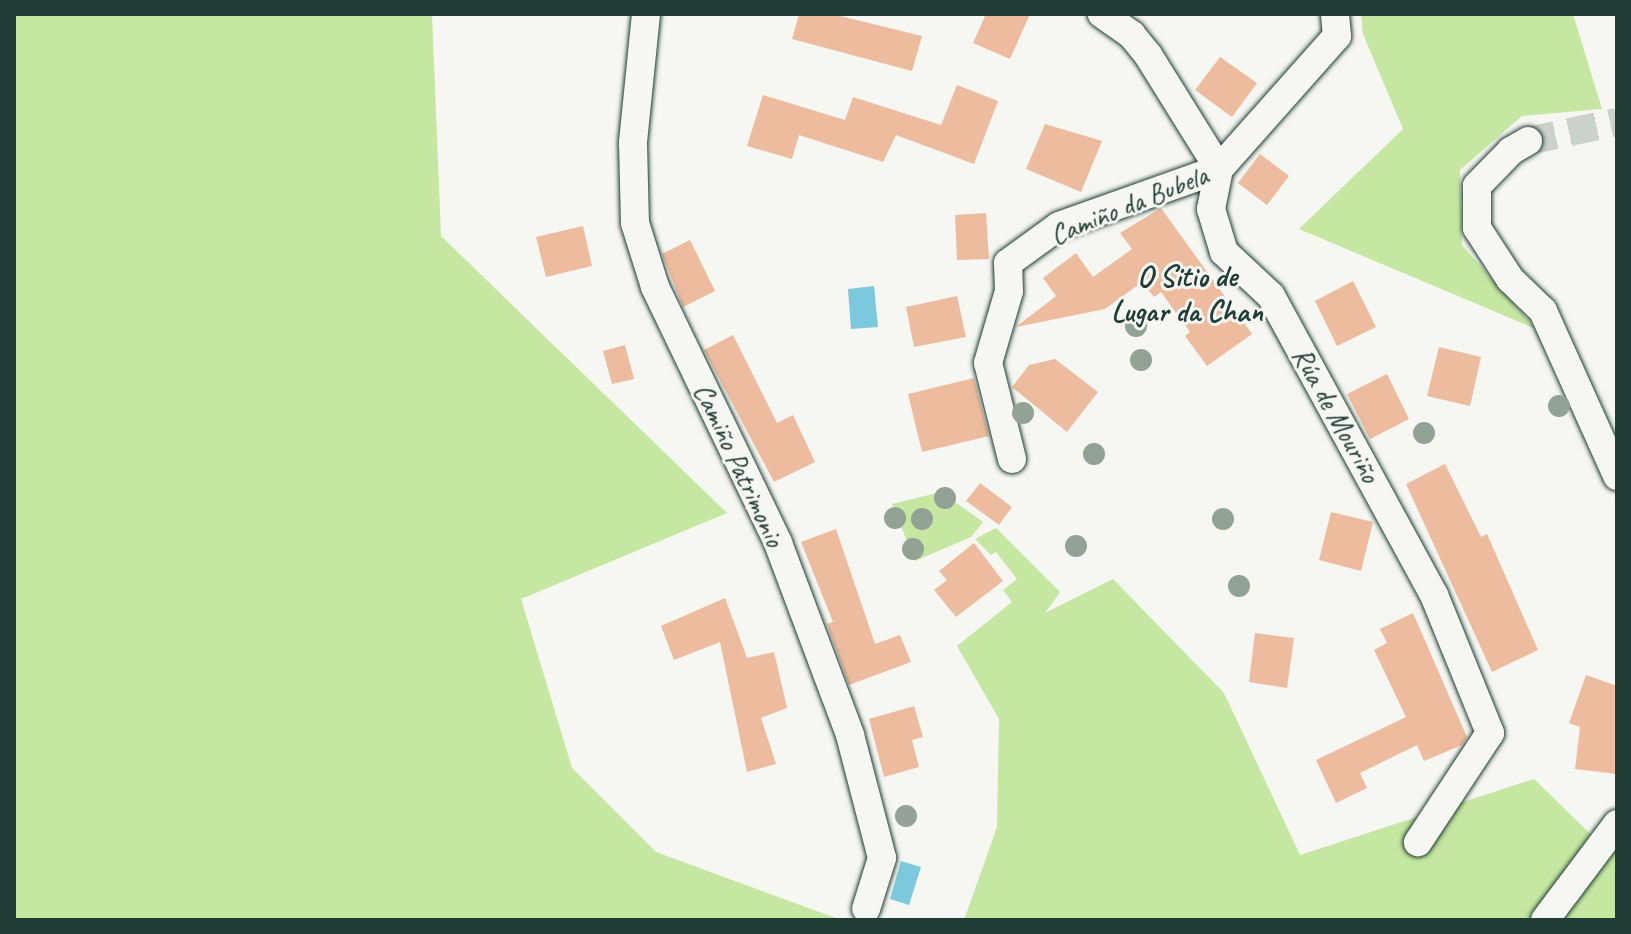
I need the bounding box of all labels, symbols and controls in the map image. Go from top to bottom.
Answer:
street label: Camiño da Bubela [1045,158,1213,252]
district label: O Sitio de Lugar da Chan [1111,258,1263,328]
street label: Rúa de Mouriño [1285,341,1387,489]
street label: Camiño Patrimonio [686,377,792,553]

